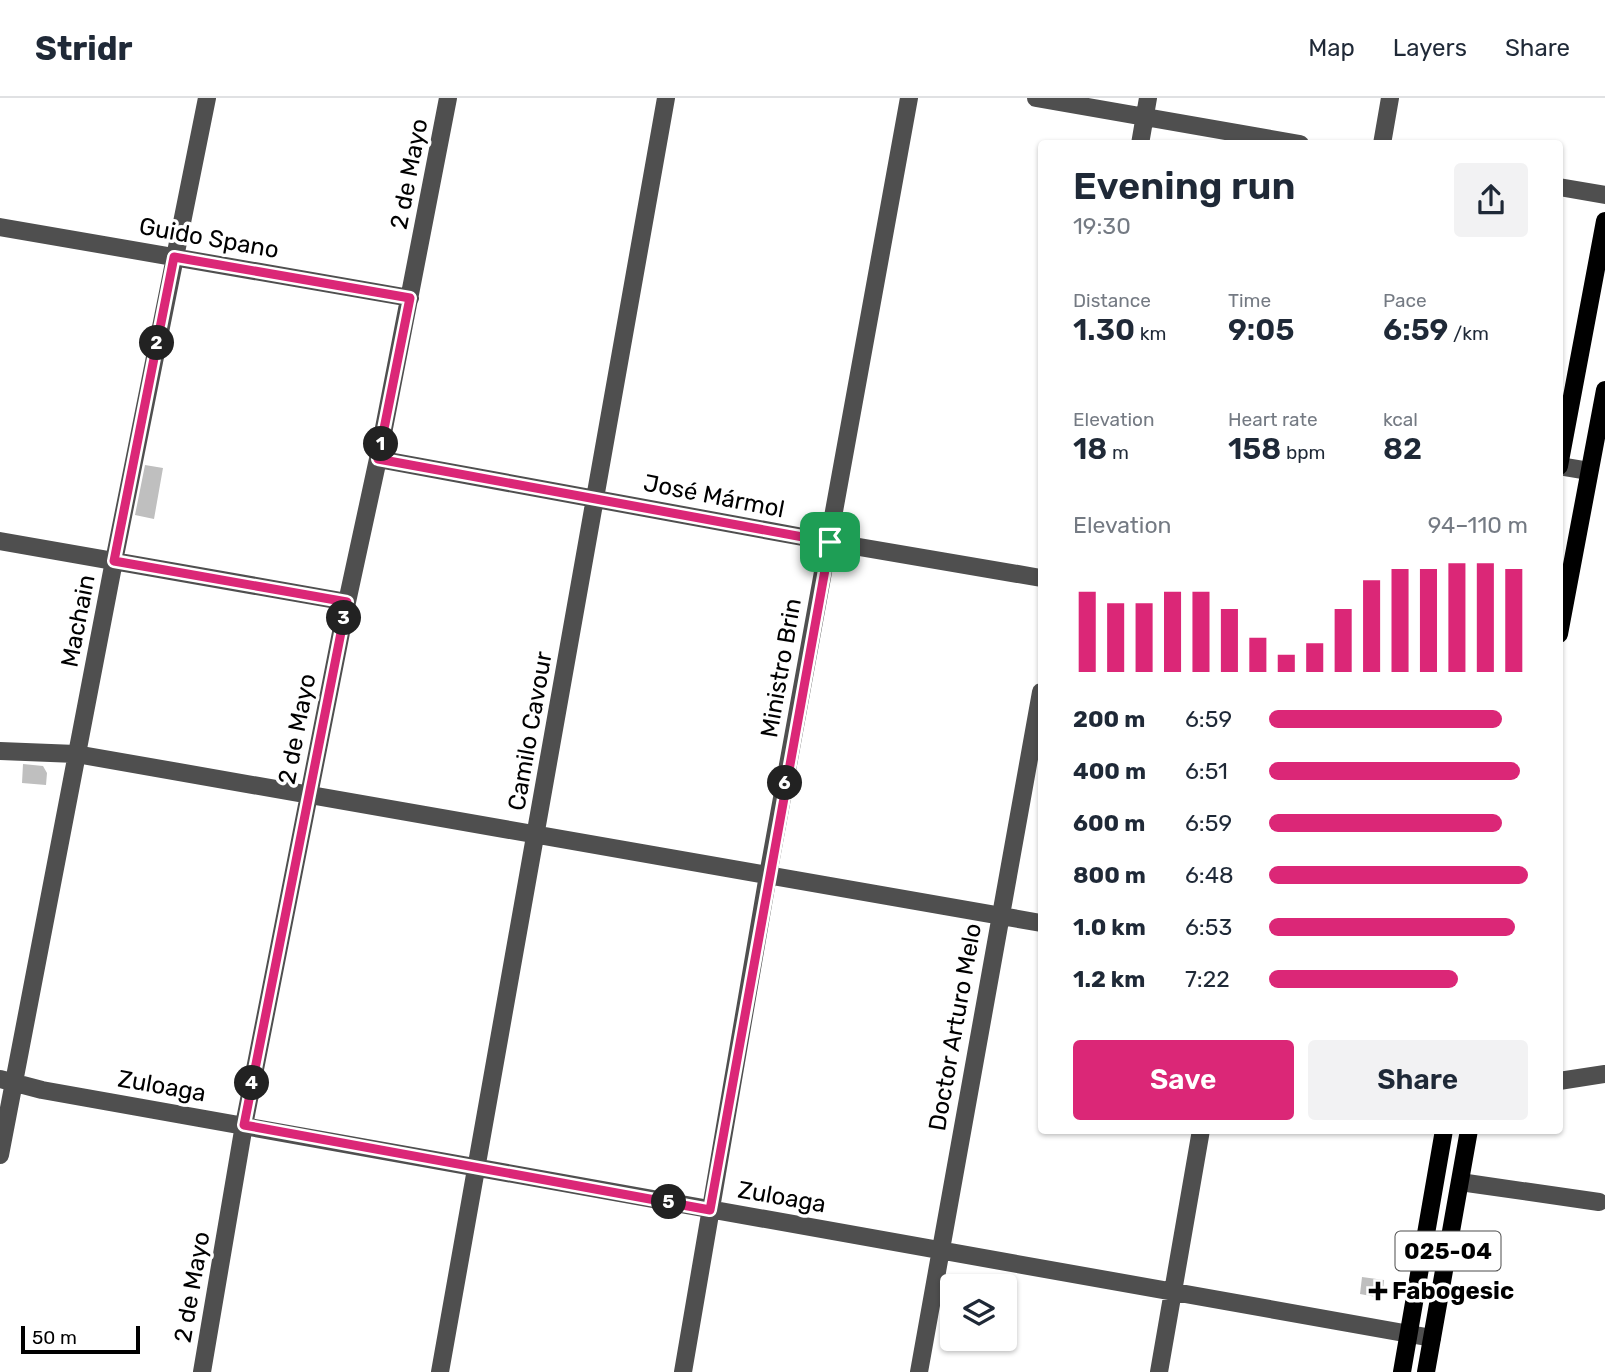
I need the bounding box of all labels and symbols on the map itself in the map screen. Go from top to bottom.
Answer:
street label: 2 de Mayo [385,116,433,232]
street label: Guido Spano [137,212,281,264]
pin: 2 [140,326,174,360]
pin: 1 [364,426,398,462]
street label: José Mármol [641,469,787,523]
pin [800,512,860,572]
street label: Machain [55,572,101,670]
street label: Ministro Brin [755,596,807,740]
pin: 3 [326,601,362,636]
street label: Camilo Cavour [502,649,558,813]
street label: 2 de Mayo [273,671,321,787]
pin: 6 [768,766,802,800]
street label: Doctor Arturo Melo [923,921,987,1133]
street label: Zuloaga [116,1064,208,1108]
pin: 4 [234,1066,270,1100]
street label: Zuloaga [736,1175,828,1219]
pin: 5 [652,1184,686,1220]
street label: 2 de Mayo [168,1229,216,1345]
road number: 025-04 [1396,1232,1500,1270]
place label: Fabogesic [1392,1277,1514,1305]
marker: Fabogesic [1370,1283,1386,1299]
scale bar [21,1323,140,1355]

